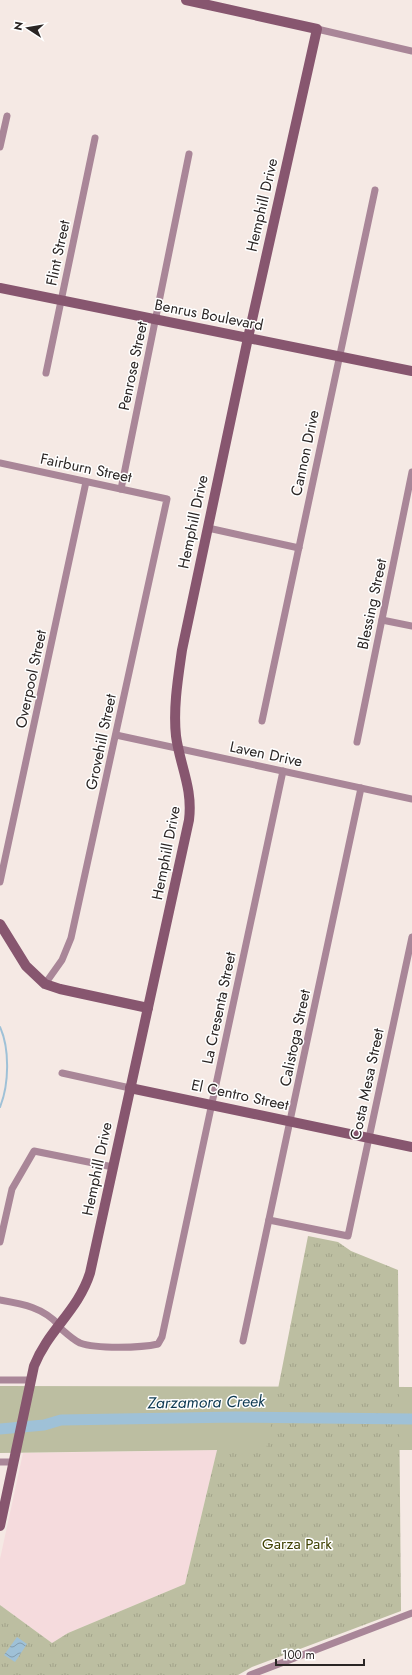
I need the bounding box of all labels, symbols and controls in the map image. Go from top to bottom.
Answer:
north arrow [8,8,48,48]
text: N [9,20,27,32]
street label: Hemphill Drive [241,156,283,254]
street label: Flint Street [40,218,76,288]
street label: Benrus Boulevard [153,294,265,336]
street label: Penrose Street [113,319,153,413]
street label: Cannon Drive [285,408,325,498]
street label: Fairburn Street [38,448,134,489]
street label: Hemphill Drive [172,473,214,571]
street label: Blessing Street [352,556,392,651]
street label: Overpool Street [10,627,52,730]
street label: Grovehill Street [80,692,122,792]
street label: Laven Drive [228,736,305,772]
street label: Hemphill Drive [146,804,186,902]
street label: La Cresenta Street [196,950,242,1066]
street label: Calistoga Street [274,987,316,1089]
street label: Costa Mesa Street [344,1026,390,1142]
street label: El Centro Street [189,1074,291,1116]
street label: Hemphill Drive [76,1120,118,1218]
water label: Zarzamora Creek [146,1389,266,1415]
park label: Garza Park [262,1533,332,1555]
scale bar [276,1641,364,1667]
text: 100 m [282,1646,315,1664]

